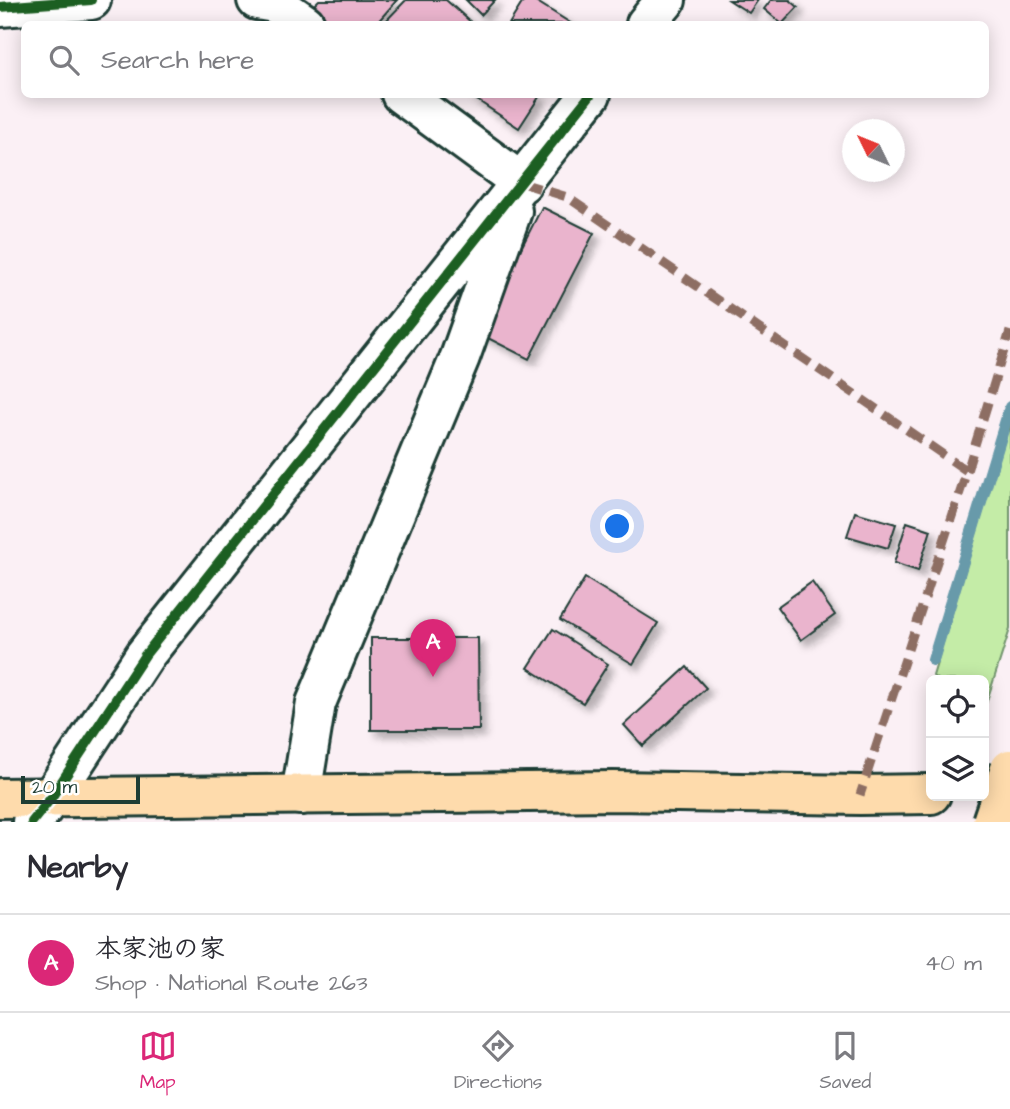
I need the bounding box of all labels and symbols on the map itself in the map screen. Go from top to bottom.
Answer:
north arrow [842,119,905,182]
your location [600,509,634,543]
pin: A [410,619,456,677]
scale bar [21,773,140,805]

